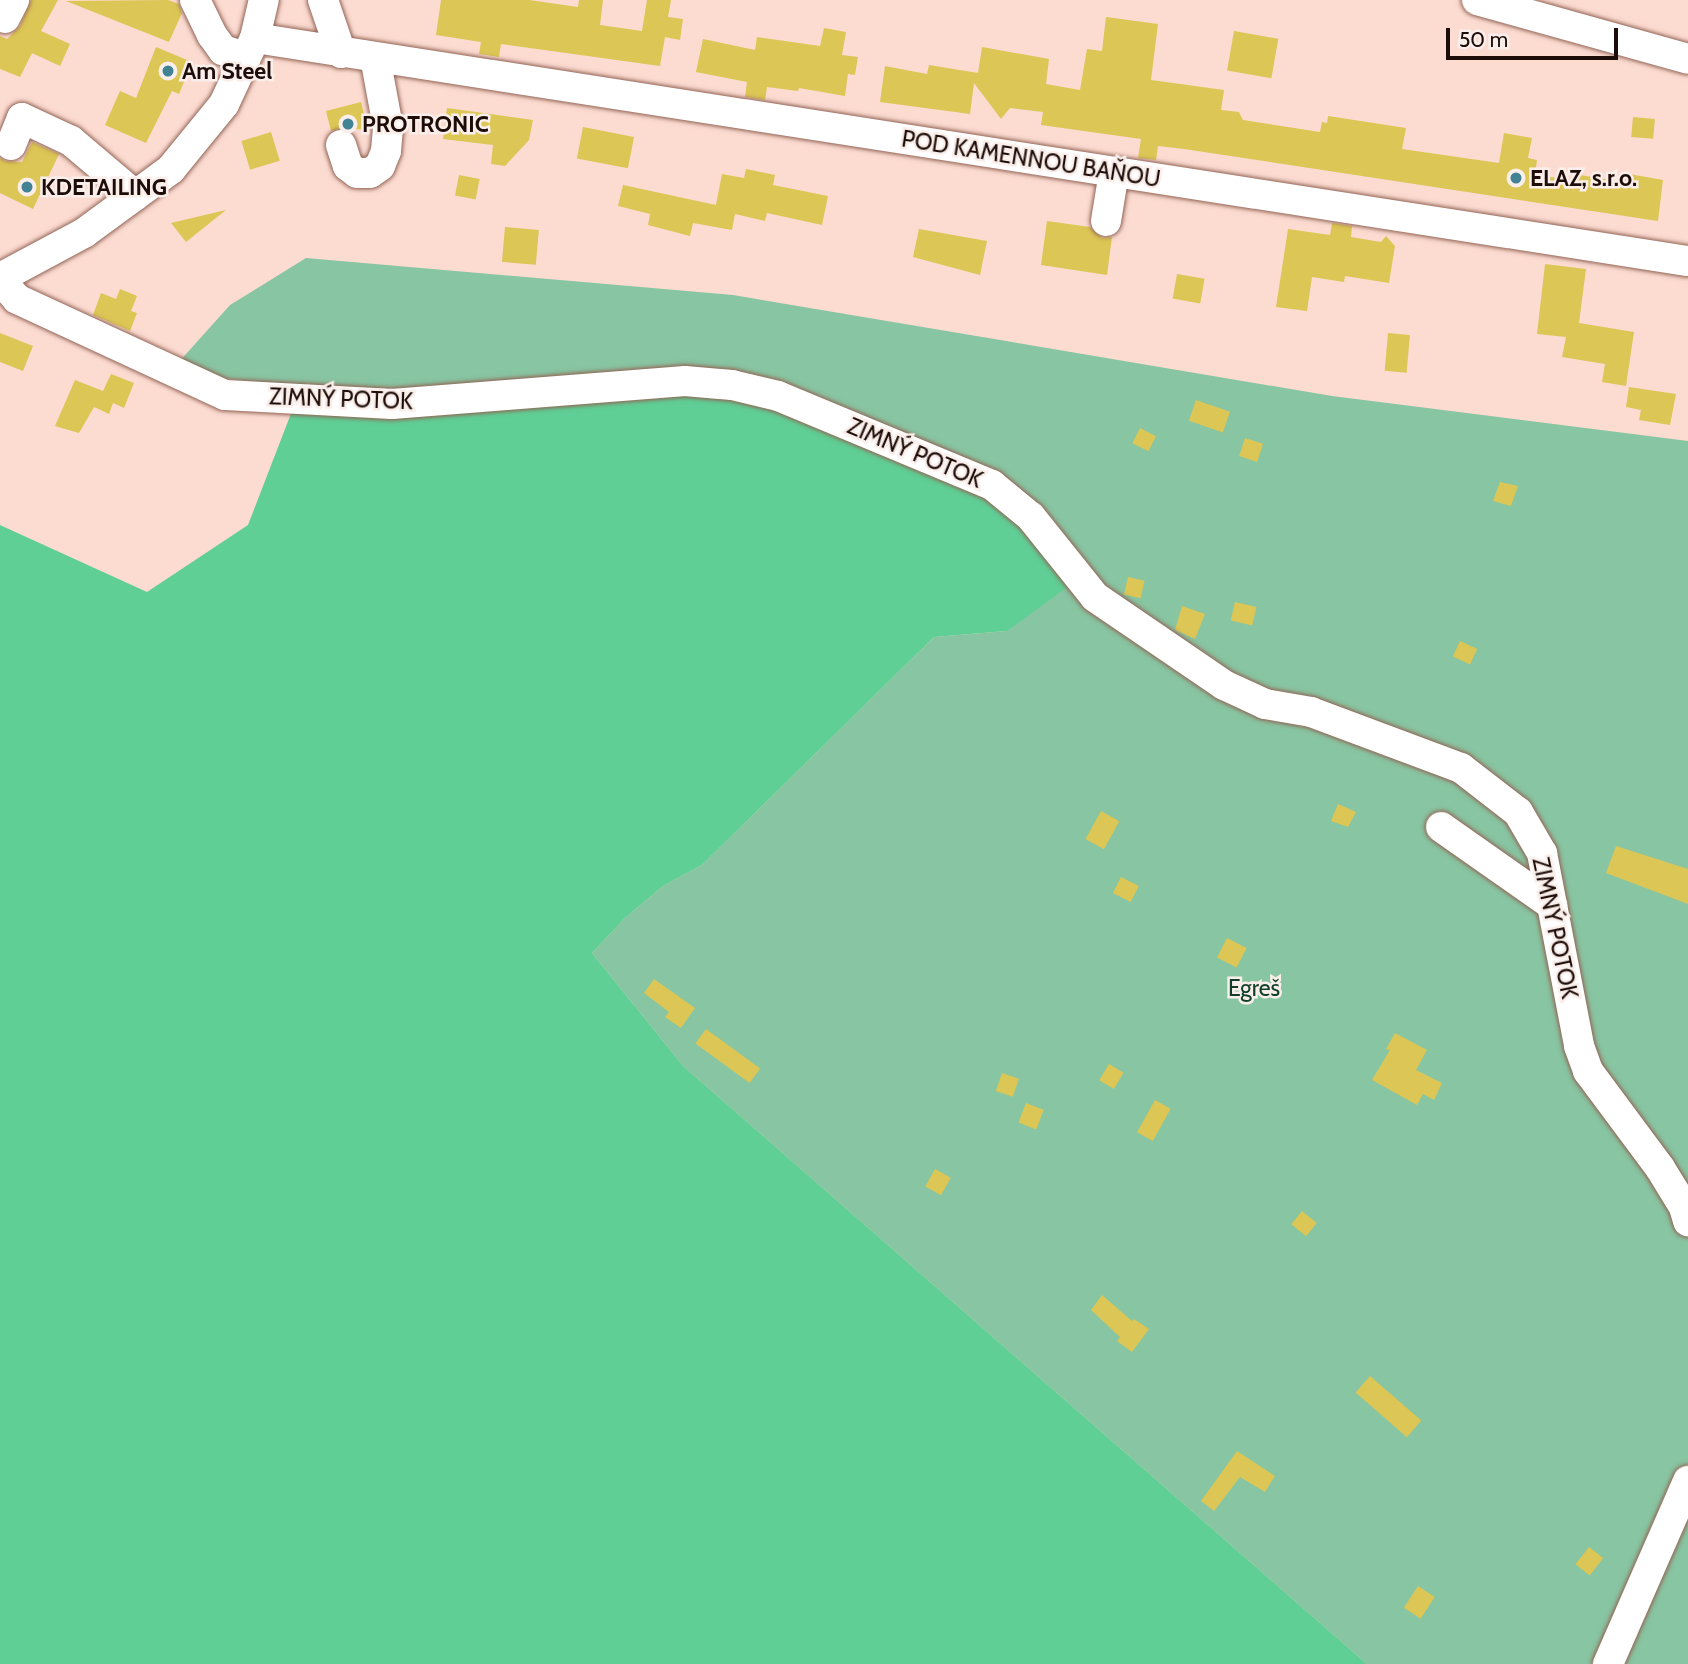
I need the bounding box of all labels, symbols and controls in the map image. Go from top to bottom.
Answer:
scale bar [1450,14,1622,58]
text: 50 m [1459,27,1508,52]
place label: Am Steel [182,57,272,85]
marker: Am Steel [160,63,176,79]
place label: PROTRONIC [362,110,489,138]
marker: PROTRONIC [340,116,356,132]
street label: POD KAMENNOU BAŇOU [900,125,1162,193]
place label: ELAZ, s.r.o. [1530,164,1637,192]
marker: ELAZ, s.r.o. [1508,170,1524,186]
place label: KDETAILING [41,173,167,201]
marker: KDETAILING [19,179,35,195]
street label: ZIMNÝ POTOK [269,383,413,415]
street label: ZIMNÝ POTOK [843,412,987,494]
street label: ZIMNÝ POTOK [1527,855,1583,1001]
park label: Egreš [1228,974,1280,1002]

